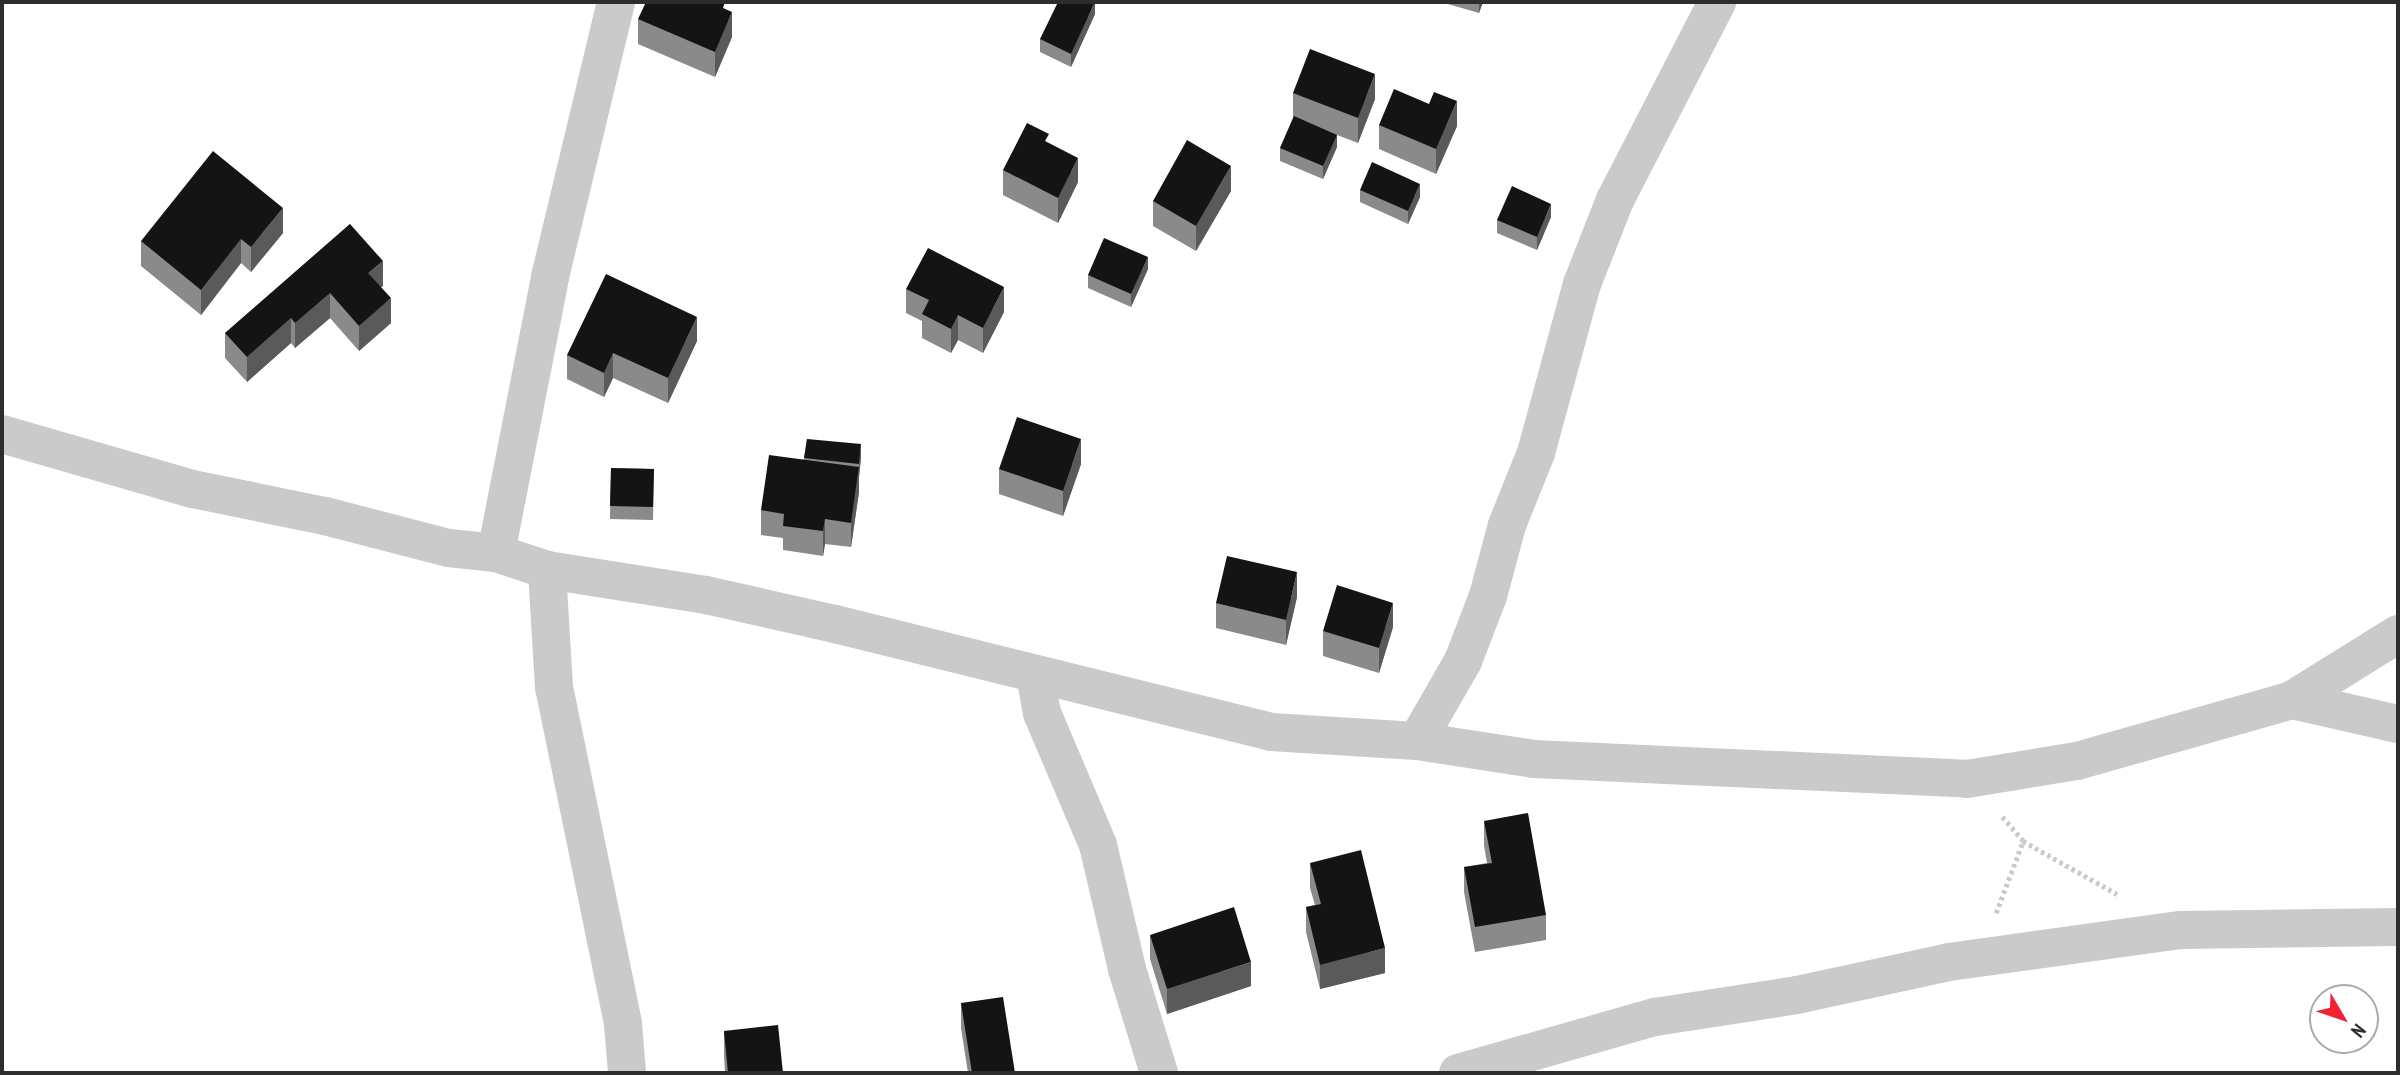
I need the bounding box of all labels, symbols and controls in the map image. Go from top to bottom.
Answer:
north arrow [2309,984,2379,1054]
text: N [2346,1019,2371,1042]

